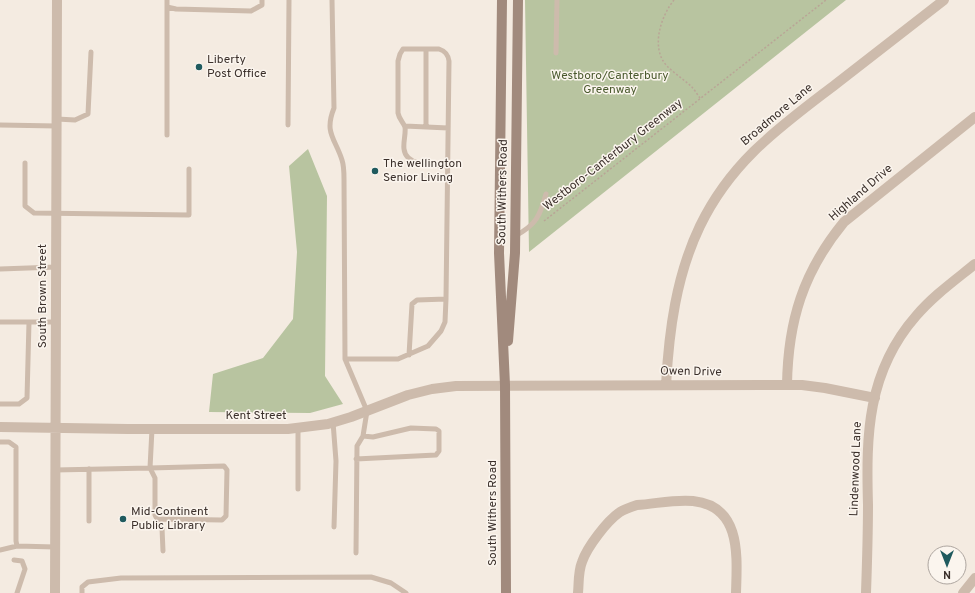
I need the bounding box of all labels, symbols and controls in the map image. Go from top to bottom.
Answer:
place label: Liberty Post Office [207,52,267,82]
marker: Liberty Post Office [194,62,204,72]
park label: Westboro/Canterbury Greenway [551,68,669,98]
street label: Broadmore Lane [738,80,816,150]
street label: Westboro-Canterbury Greenway [540,95,686,215]
street label: South Withers Road [494,139,512,245]
place label: The wellington Senior Living [383,156,462,186]
street label: Highland Drive [826,161,896,225]
marker: The wellington Senior Living [370,166,380,176]
street label: South Brown Street [35,244,51,348]
street label: Owen Drive [660,363,722,381]
street label: Kent Street [225,408,287,424]
street label: Lindenwood Lane [846,421,866,517]
street label: South Withers Road [485,460,501,566]
place label: Mid-Continent Public Library [131,504,208,534]
marker: Mid-Continent Public Library [118,514,128,524]
north arrow [927,545,967,585]
text: N [943,567,951,581]

